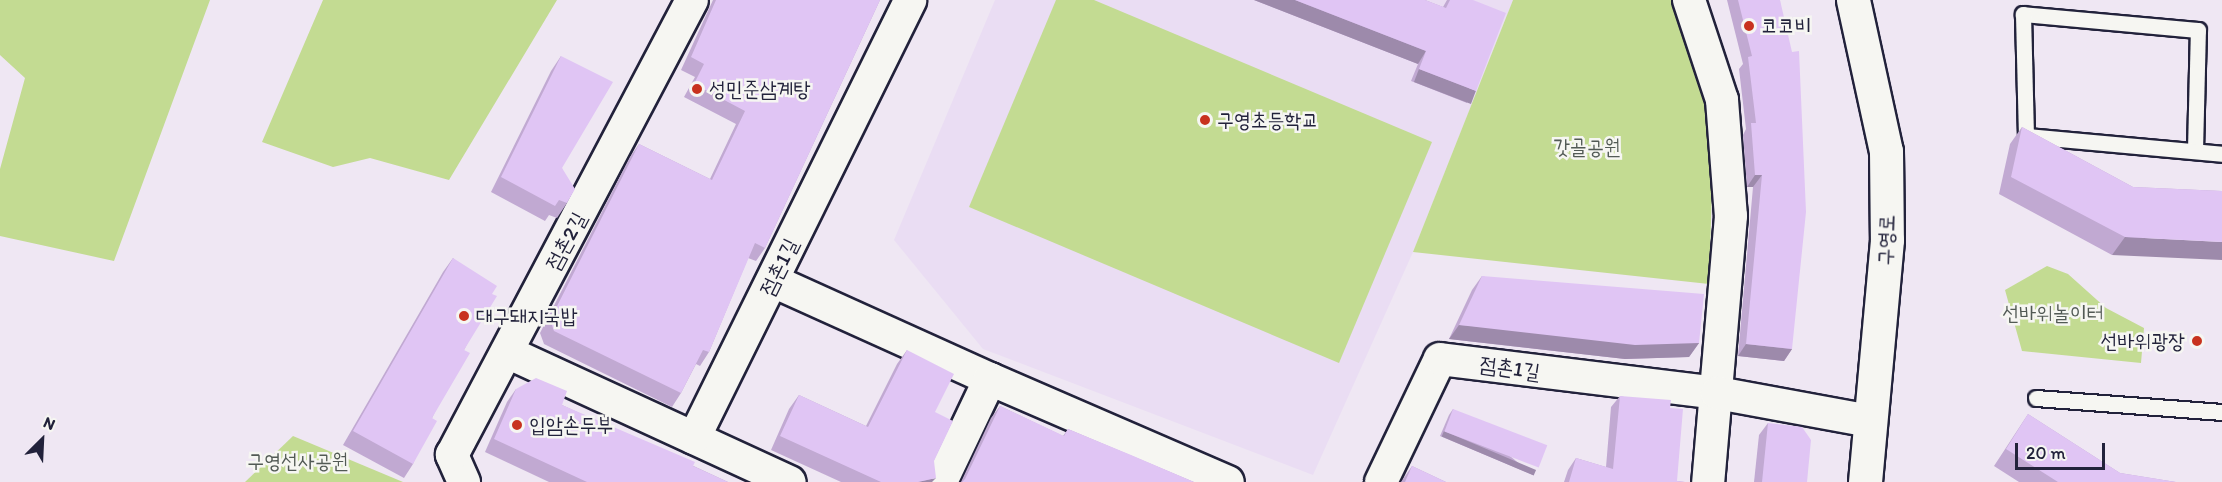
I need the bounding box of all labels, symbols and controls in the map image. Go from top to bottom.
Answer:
place label: 코코비 [1761,13,1812,39]
marker: 코코비 [1742,19,1756,33]
place label: 성민준삼계탕 [709,76,810,102]
marker: 성민준삼계탕 [690,82,704,96]
place label: 구영초등학교 [1217,107,1318,133]
marker: 구영초등학교 [1198,113,1212,127]
park label: 갓골공원 [1553,134,1621,160]
street label: 점촌2길 [540,208,592,274]
street label: 구영로 [1873,214,1899,266]
street label: 점촌1길 [754,234,804,300]
park label: 선바위놀이터 [2002,300,2104,326]
place label: 대구돼지국밥 [476,303,577,329]
marker: 대구돼지국밥 [457,309,471,323]
place label: 선바위광장 [2101,328,2185,354]
marker: 선바위광장 [2190,334,2204,348]
street label: 점촌1길 [1478,351,1542,385]
north arrow [12,410,72,470]
text: N [41,412,58,434]
place label: 입암손두부 [529,412,613,438]
marker: 입암손두부 [510,418,524,432]
scale bar [2018,431,2108,469]
text: 20 m [2026,442,2066,464]
park label: 구영선사공원 [247,448,349,474]

